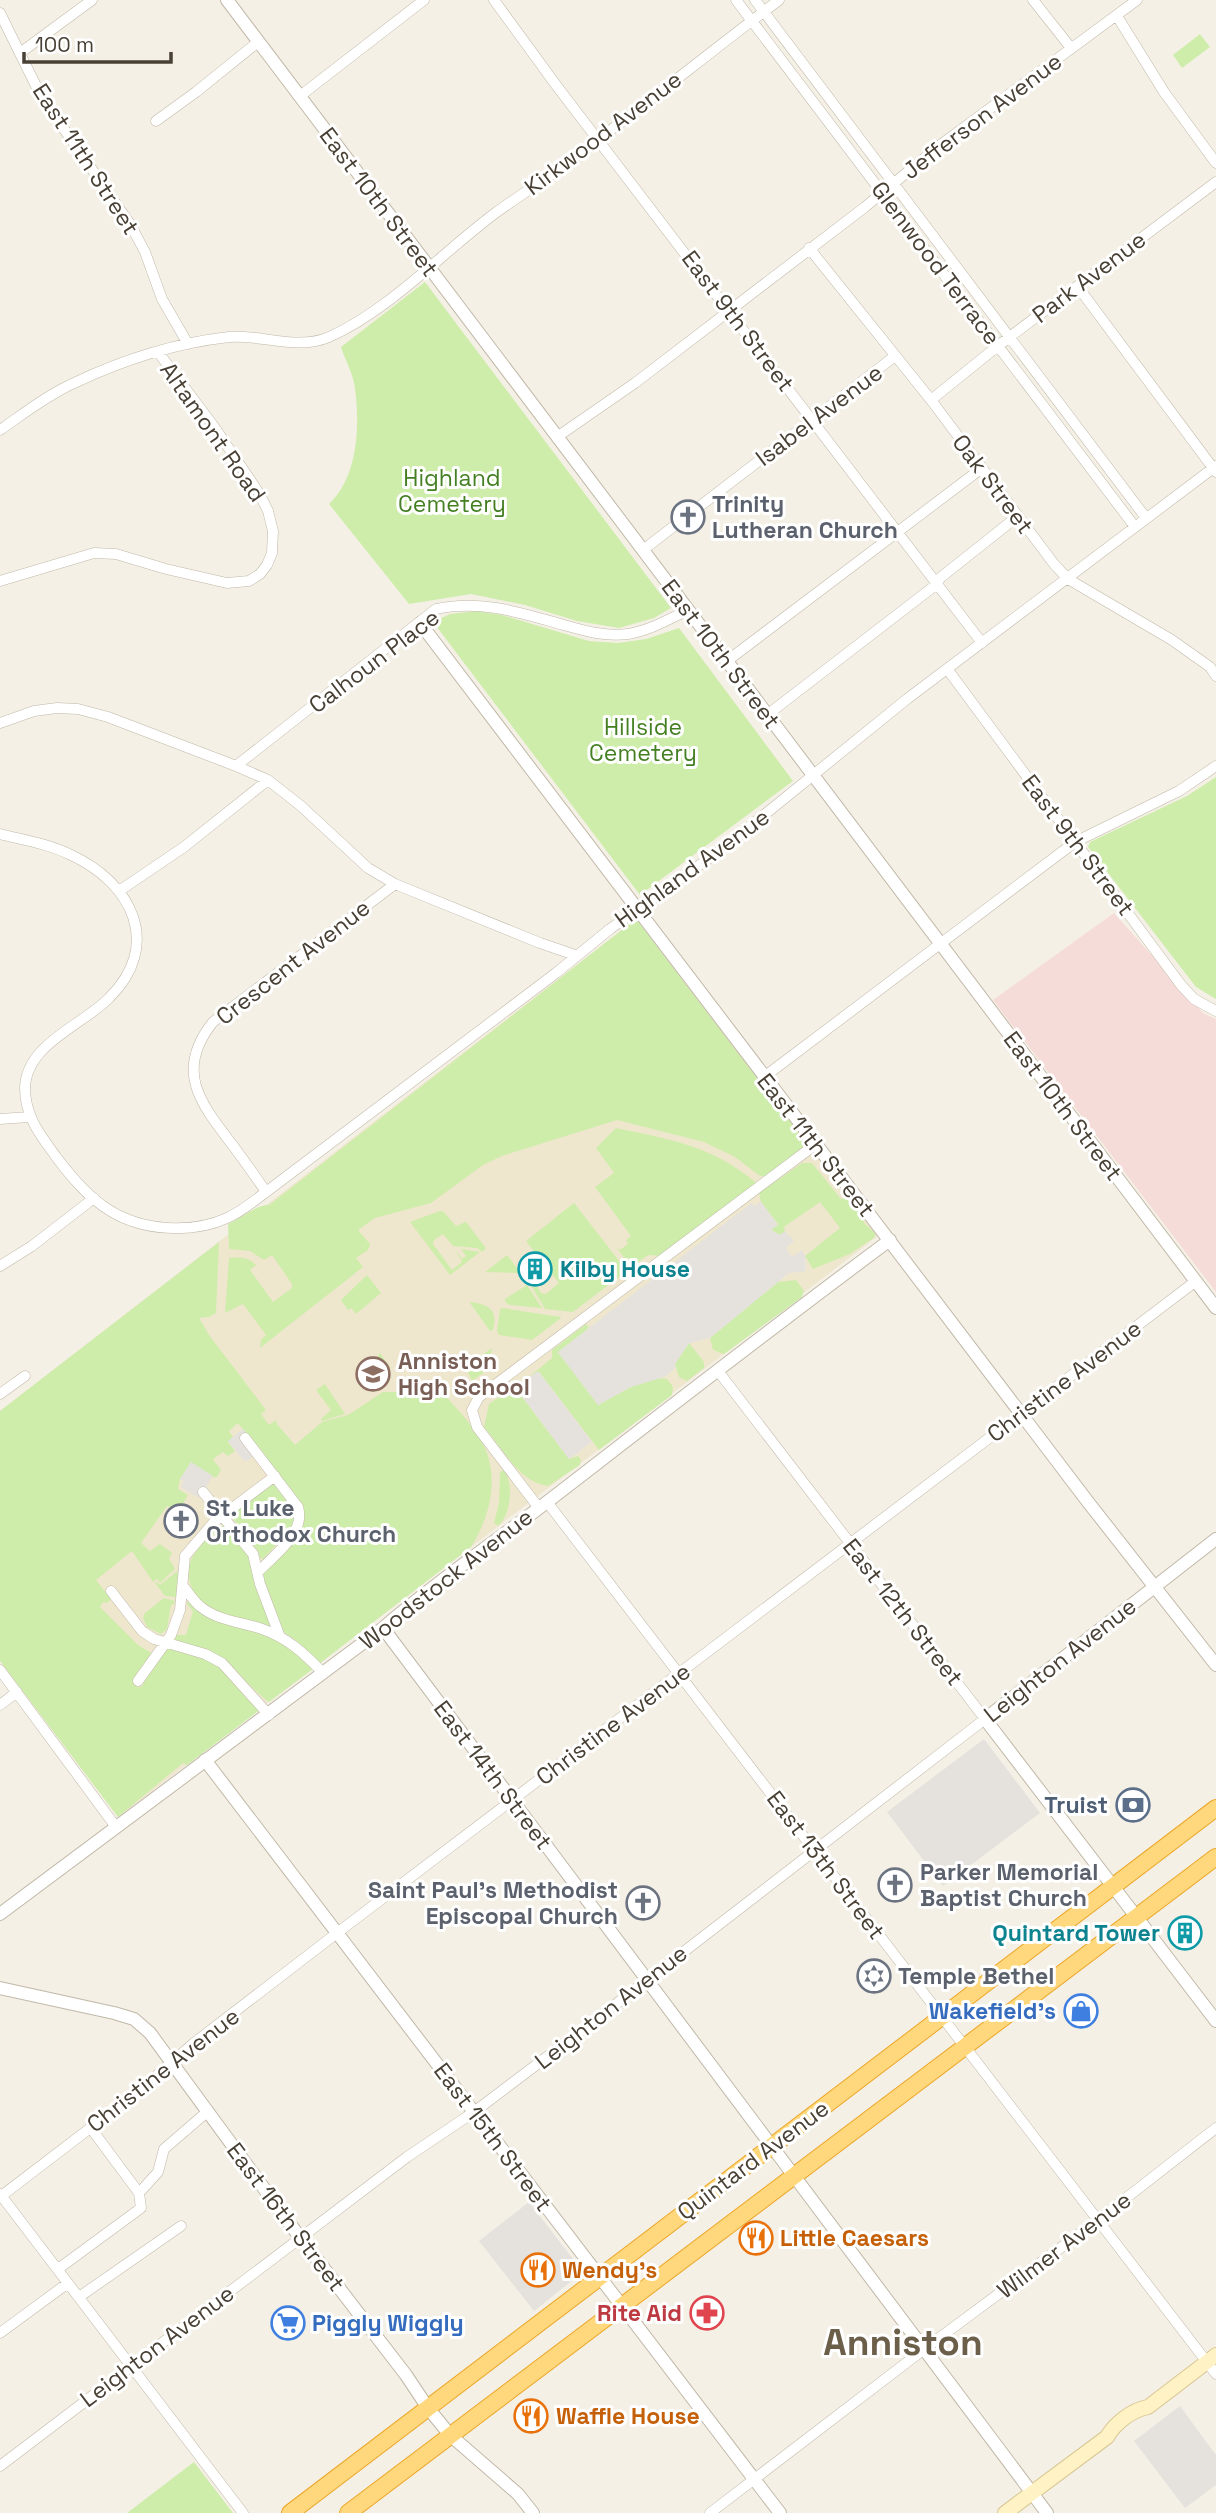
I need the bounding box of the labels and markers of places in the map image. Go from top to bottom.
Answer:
place label: Trinity Lutheran Church [712,489,898,545]
church icon: Trinity Lutheran Church [669,498,707,536]
building icon: Kilby House [516,1250,554,1288]
place label: Kilby House [560,1254,690,1284]
place label: Anniston High School [398,1346,530,1402]
school or university icon: Anniston High School [354,1355,392,1393]
place label: St. Luke Orthodox Church [206,1493,396,1549]
church icon: St. Luke Orthodox Church [162,1502,200,1540]
bank icon: Truist [1114,1786,1152,1824]
place label: Truist [1044,1790,1108,1820]
place label: Parker Memorial Baptist Church [920,1857,1098,1913]
church icon: Parker Memorial Baptist Church [876,1866,914,1904]
place label: Saint Paul's Methodist Episcopal Church [368,1875,618,1931]
church icon: Saint Paul's Methodist Episcopal Church [624,1884,662,1922]
building icon: Quintard Tower [1166,1914,1204,1952]
place label: Quintard Tower [992,1918,1160,1948]
synagogue icon: Temple Bethel [855,1957,893,1995]
place label: Temple Bethel [898,1961,1054,1991]
shop icon: Wakefield's [1062,1992,1100,2030]
place label: Wakefield's [929,1996,1056,2026]
restaurant icon: Little Caesars [737,2219,775,2257]
place label: Little Caesars [780,2223,929,2253]
restaurant icon: Wendy's [519,2251,557,2289]
place label: Wendy's [562,2255,657,2285]
pharmacy icon: Rite Aid [688,2294,726,2332]
place label: Rite Aid [597,2298,682,2328]
supermarket icon: Piggly Wiggly [269,2304,307,2342]
place label: Piggly Wiggly [312,2308,464,2338]
restaurant icon: Waffle House [512,2397,550,2435]
place label: Waffle House [556,2401,700,2431]

